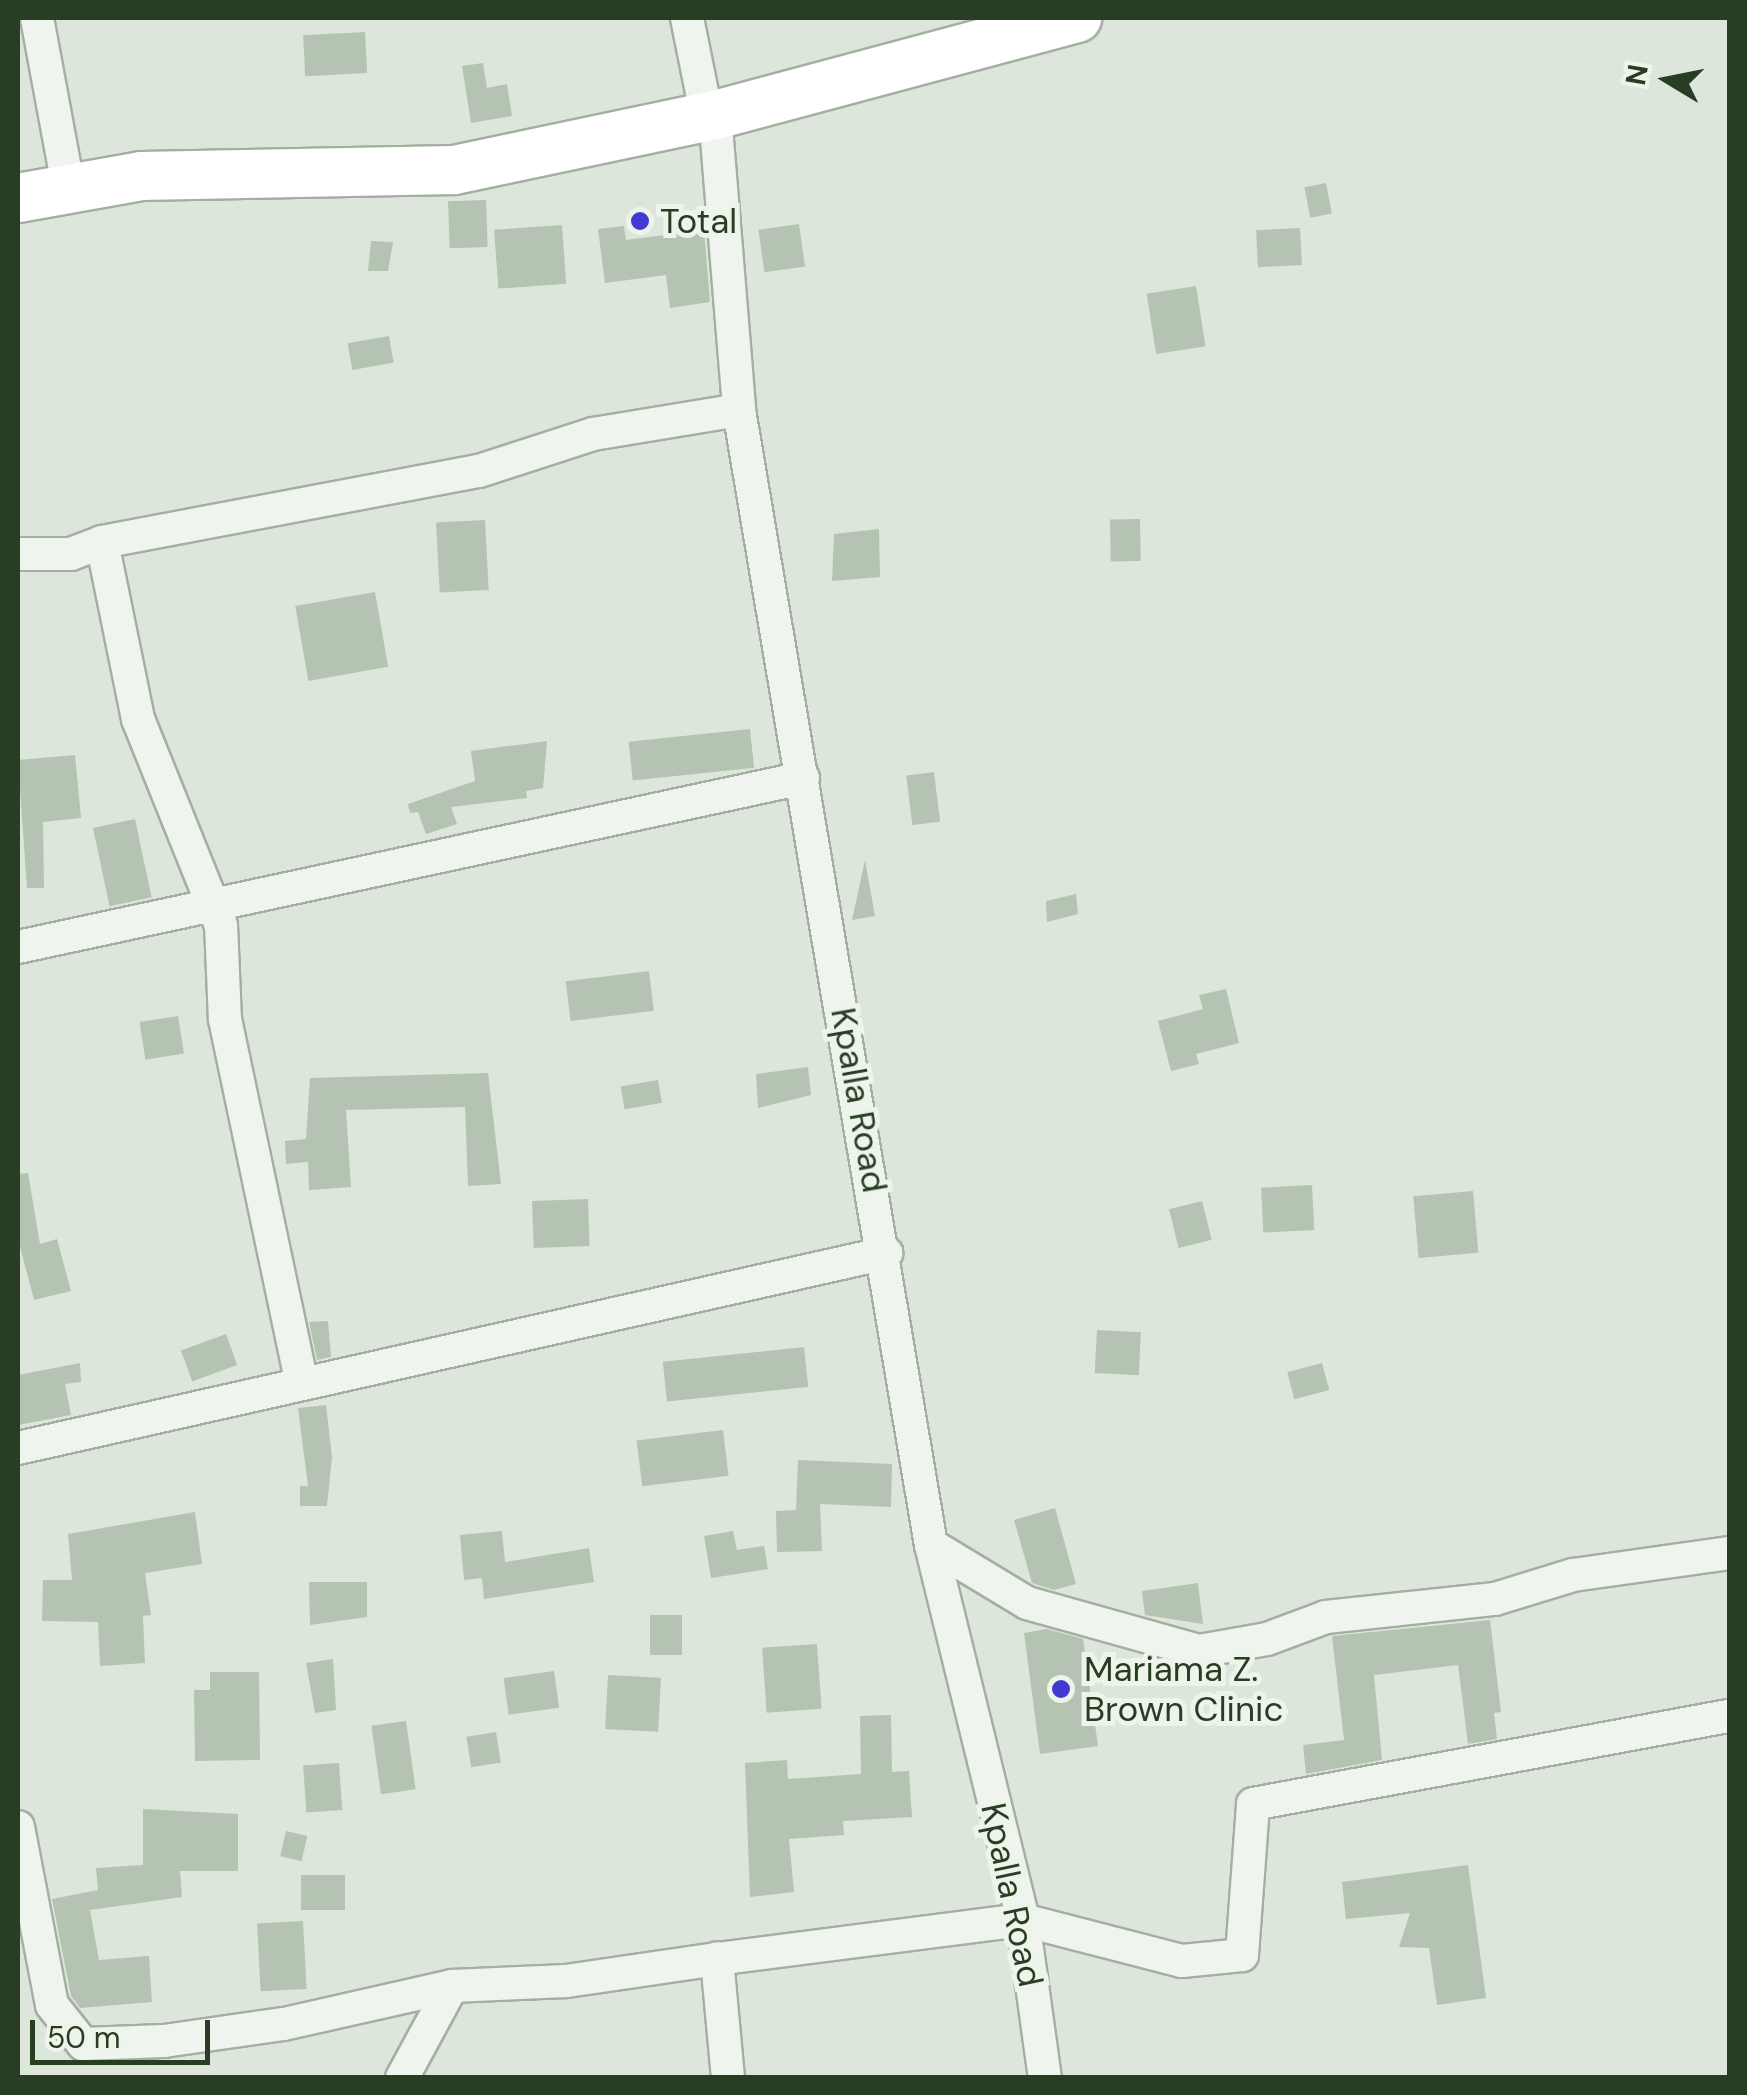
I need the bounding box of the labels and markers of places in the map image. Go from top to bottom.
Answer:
place label: Total [660,200,737,242]
marker: Total [629,210,651,232]
place label: Mariama Z. Brown Clinic [1084,1648,1283,1730]
marker: Mariama Z. Brown Clinic [1048,1676,1074,1702]

